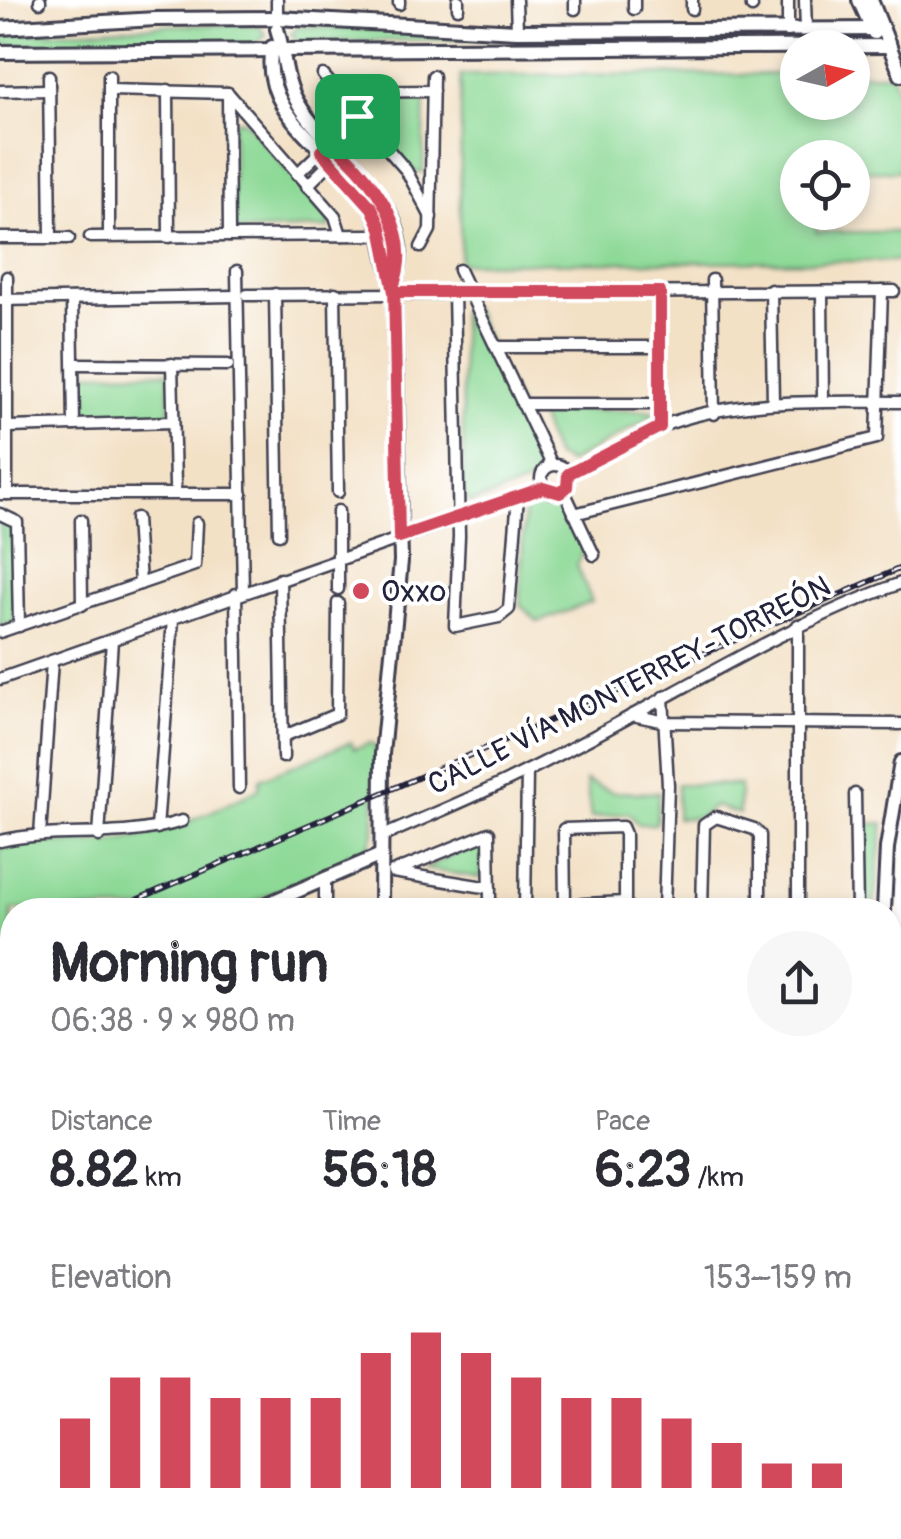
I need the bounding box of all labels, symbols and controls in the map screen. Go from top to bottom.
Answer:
north arrow [780,30,870,120]
map controls [780,30,870,230]
pin [315,74,400,159]
icon: arrive [330,89,385,144]
button: locate [780,140,870,230]
street label: CALLE VÍA MONTERREY-TORREÓN [422,568,837,803]
place label: Oxxo [381,573,446,610]
marker: Oxxo [350,580,372,602]
text: Morning run [50,929,328,998]
button: share [747,931,852,1036]
text: 06:38 · 9 × 980 m [50,1001,295,1041]
text: Distance [50,1104,152,1139]
text: Time [322,1104,381,1139]
text: Pace [595,1104,650,1139]
text: 8.82 [50,1139,139,1202]
text: 56:18 [322,1139,437,1202]
text: 6:23 [595,1139,691,1202]
text: km [139,1160,182,1195]
text: /km [691,1160,744,1195]
text: Elevation [50,1258,172,1298]
text: 153–159 m [704,1258,852,1298]

